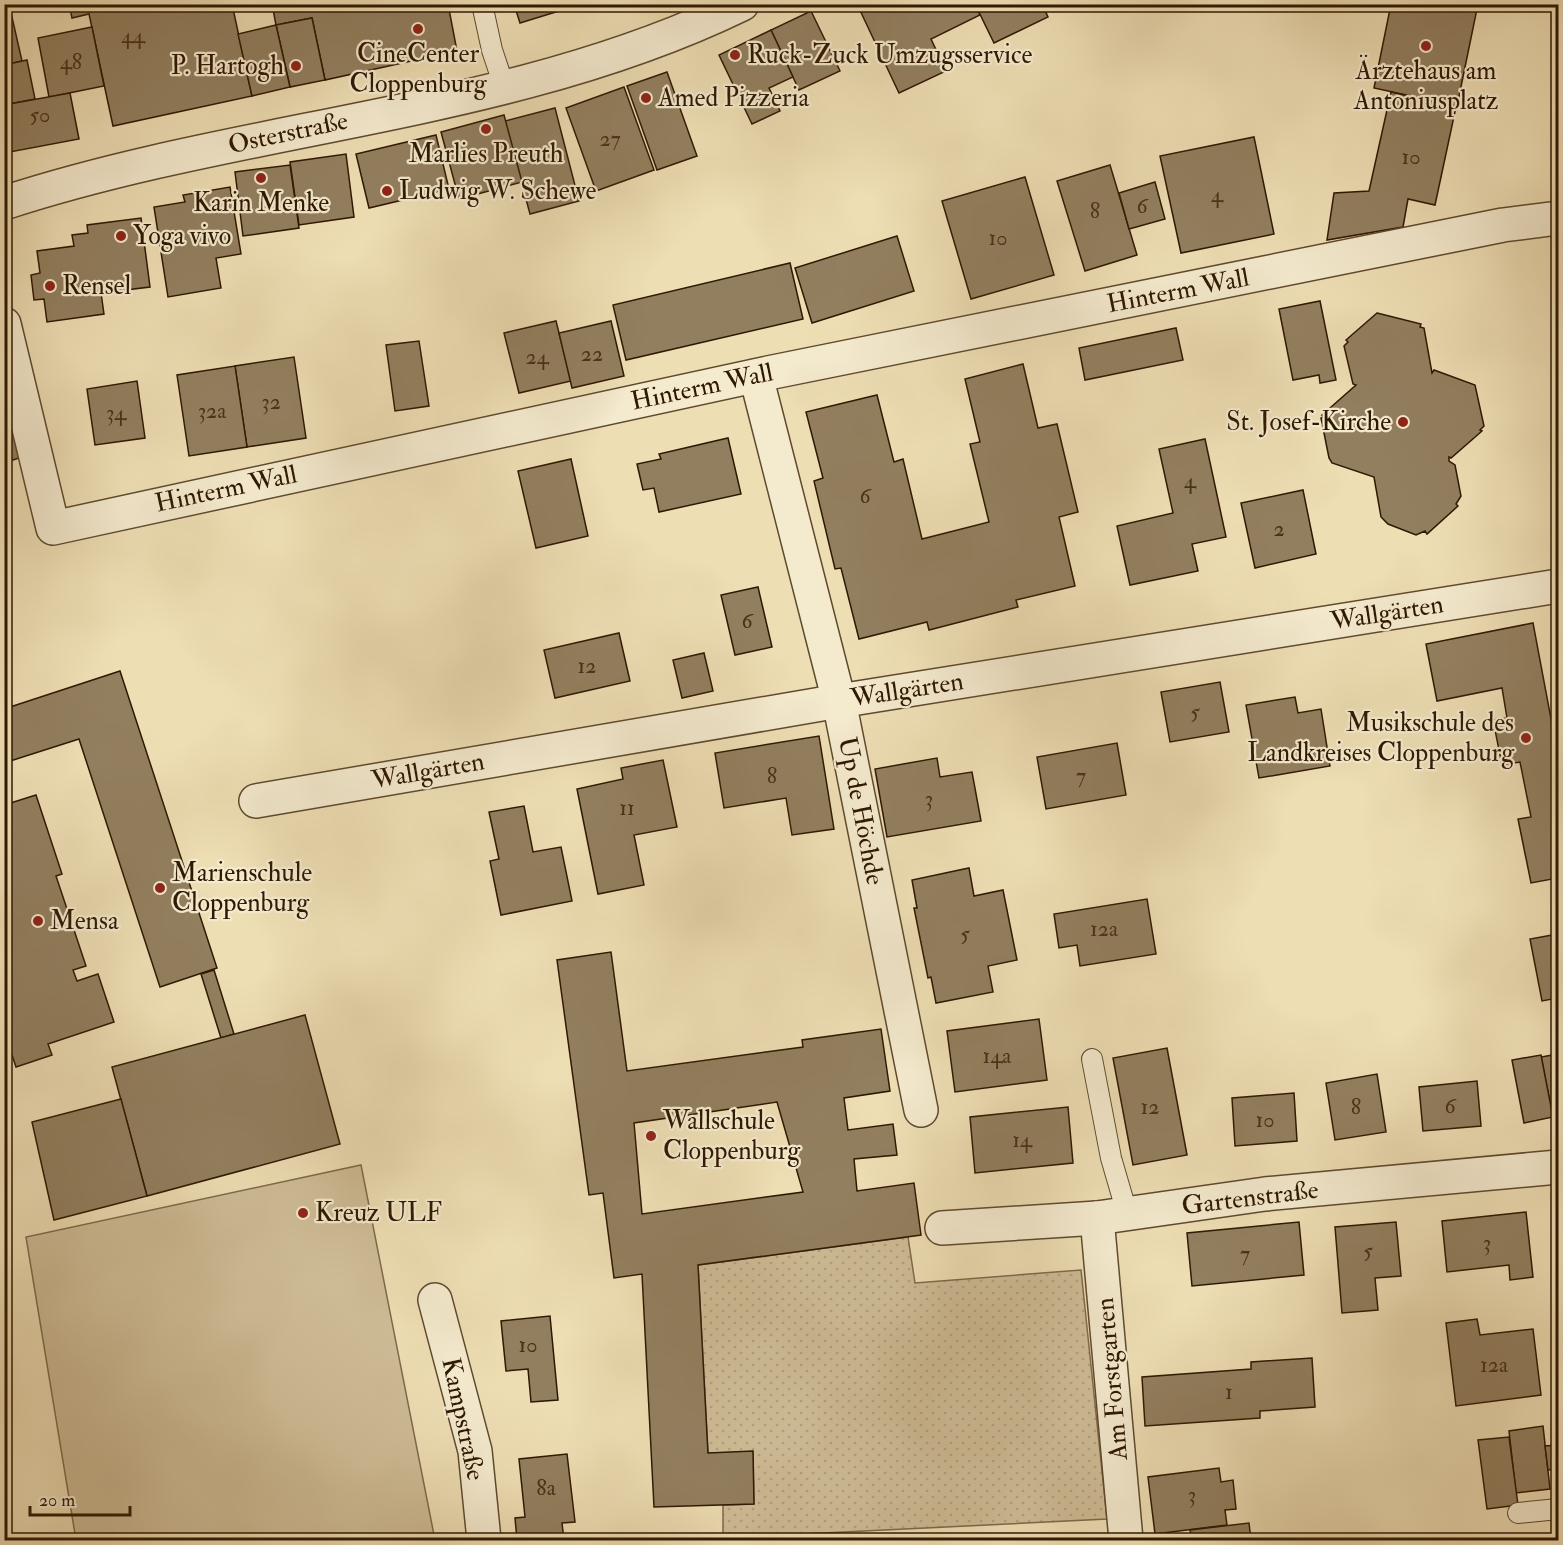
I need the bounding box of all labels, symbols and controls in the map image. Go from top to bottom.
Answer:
house number: 44 [121,22,146,50]
marker: CineCenter Cloppenburg [411,22,425,36]
place label: CineCenter Cloppenburg [349,38,488,101]
place label: Ruck-Zuck Umzugsservice [747,39,1032,71]
marker: Ärztehaus am Antoniusplatz [1419,39,1433,53]
house number: 48 [60,48,82,76]
marker: Ruck-Zuck Umzugsservice [728,48,742,62]
place label: P. Hartogh [171,50,284,82]
place label: Ärztehaus am Antoniusplatz [1353,54,1499,118]
marker: P. Hartogh [289,59,303,73]
place label: Amed Pizzeria [657,82,809,114]
marker: Amed Pizzeria [639,91,653,105]
house number: 50 [30,101,50,129]
street label: Osterstraße [225,105,351,161]
marker: Marlies Preuth [479,122,493,136]
house number: 27 [599,125,621,153]
place label: Marlies Preuth [409,138,564,170]
house number: 10 [1401,143,1421,171]
marker: Karin Menke [254,171,268,185]
place label: Ludwig W. Schewe [399,175,597,207]
house number: 4 [1211,181,1224,209]
marker: Ludwig W. Schewe [380,184,394,198]
place label: Karin Menke [193,187,329,219]
house number: 6 [1136,192,1149,220]
house number: 8 [1090,197,1100,225]
place label: Yoga vivo [133,220,231,252]
house number: 10 [988,224,1008,252]
marker: Yoga vivo [114,229,128,243]
street label: Hinterm Wall [1104,261,1252,320]
place label: Rensel [62,270,131,302]
marker: Rensel [43,279,57,293]
house number: 22 [581,340,603,368]
house number: 24 [525,343,550,371]
street label: Hinterm Wall [628,356,776,418]
house number: 32 [261,388,281,416]
house number: 32a [198,397,227,425]
house number: 34 [106,399,127,427]
place label: St. Josef-Kirche [1226,406,1391,438]
marker: St. Josef-Kirche [1396,415,1410,429]
street label: Hinterm Wall [152,458,300,520]
house number: 4 [1184,467,1197,495]
house number: 6 [859,482,872,510]
house number: 2 [1273,515,1285,543]
street label: Wallgärten [1327,588,1446,638]
house number: 6 [741,607,754,635]
house number: 12 [577,652,597,680]
street label: Wallgärten [847,665,966,715]
house number: 5 [1190,698,1200,726]
place label: Musikschule des Landkreises Cloppenburg [1247,707,1515,770]
marker: Musikschule des Landkreises Cloppenburg [1519,731,1533,745]
street label: Up de Höchde [830,734,891,888]
street label: Wallgärten [368,745,487,797]
house number: 8 [767,762,777,790]
house number: 7 [1076,762,1086,790]
house number: 3 [925,785,933,813]
house number: 11 [619,794,635,822]
place label: Marienschule Cloppenburg [172,857,312,920]
marker: Marienschule Cloppenburg [153,881,167,895]
place label: Mensa [50,905,119,937]
marker: Mensa [31,914,45,928]
house number: 12a [1090,915,1119,943]
house number: 5 [960,920,970,948]
house number: 14a [983,1042,1012,1070]
house number: 6 [1444,1092,1457,1120]
house number: 12 [1140,1093,1160,1121]
house number: 8 [1351,1093,1361,1121]
place label: Wallschule Cloppenburg [662,1105,801,1168]
house number: 10 [1255,1106,1275,1134]
house number: 14 [1012,1126,1033,1154]
marker: Wallschule Cloppenburg [644,1129,658,1143]
street label: Gartenstraße [1180,1174,1320,1222]
place label: Kreuz ULF [315,1197,442,1229]
marker: Kreuz ULF [296,1206,310,1220]
house number: 3 [1483,1229,1491,1257]
house number: 5 [1363,1237,1373,1265]
house number: 7 [1240,1240,1250,1268]
street label: Am Forstgarten [1089,1296,1135,1463]
house number: 10 [518,1331,538,1359]
house number: 12a [1480,1351,1509,1379]
street label: Kampstraße [433,1355,492,1484]
house number: 1 [1225,1378,1233,1406]
house number: 8a [536,1474,557,1502]
scale bar [30,1479,130,1517]
house number: 3 [1188,1481,1196,1509]
text: 20 m [39,1489,75,1512]

